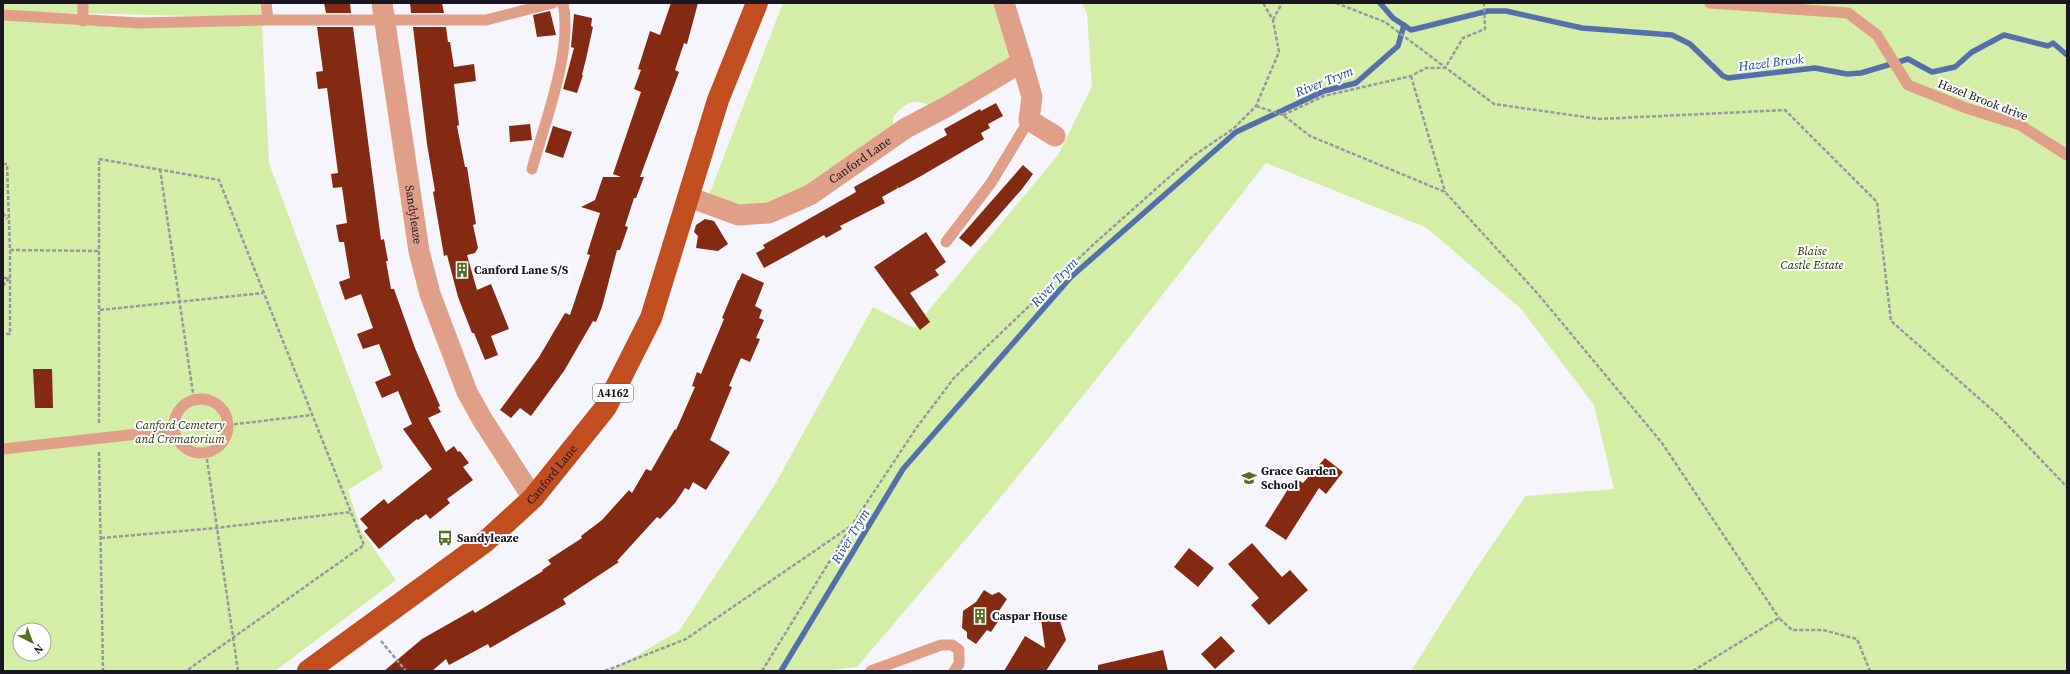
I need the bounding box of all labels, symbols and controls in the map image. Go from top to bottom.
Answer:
water label: Hazel Brook [1736,50,1805,75]
water label: River Trym [1292,62,1356,101]
street label: Hazel Brook drive [1936,75,2030,125]
street label: Canford Lane [826,133,894,188]
street label: Sandyleaze [401,184,426,245]
park label: Blaise Castle Estate [1781,243,1844,273]
water label: River Trym [1027,254,1082,311]
building icon: Canford Lane S/S [453,261,471,279]
place label: Canford Lane S/S [474,262,569,278]
road number: A4162 [593,384,633,402]
park label: Canford Cemetery and Crematorium [135,417,225,447]
street label: Canford Lane [523,441,581,508]
place label: Grace Garden School [1261,463,1337,493]
school or university icon: Grace Garden School [1240,469,1258,487]
water label: River Trym [827,505,874,568]
bus stop icon: Sandyleaze [436,529,454,547]
place label: Sandyleaze [457,530,519,546]
building icon: Caspar House [971,607,989,625]
place label: Caspar House [992,608,1068,624]
north arrow [12,622,52,662]
text: N [30,641,46,657]

